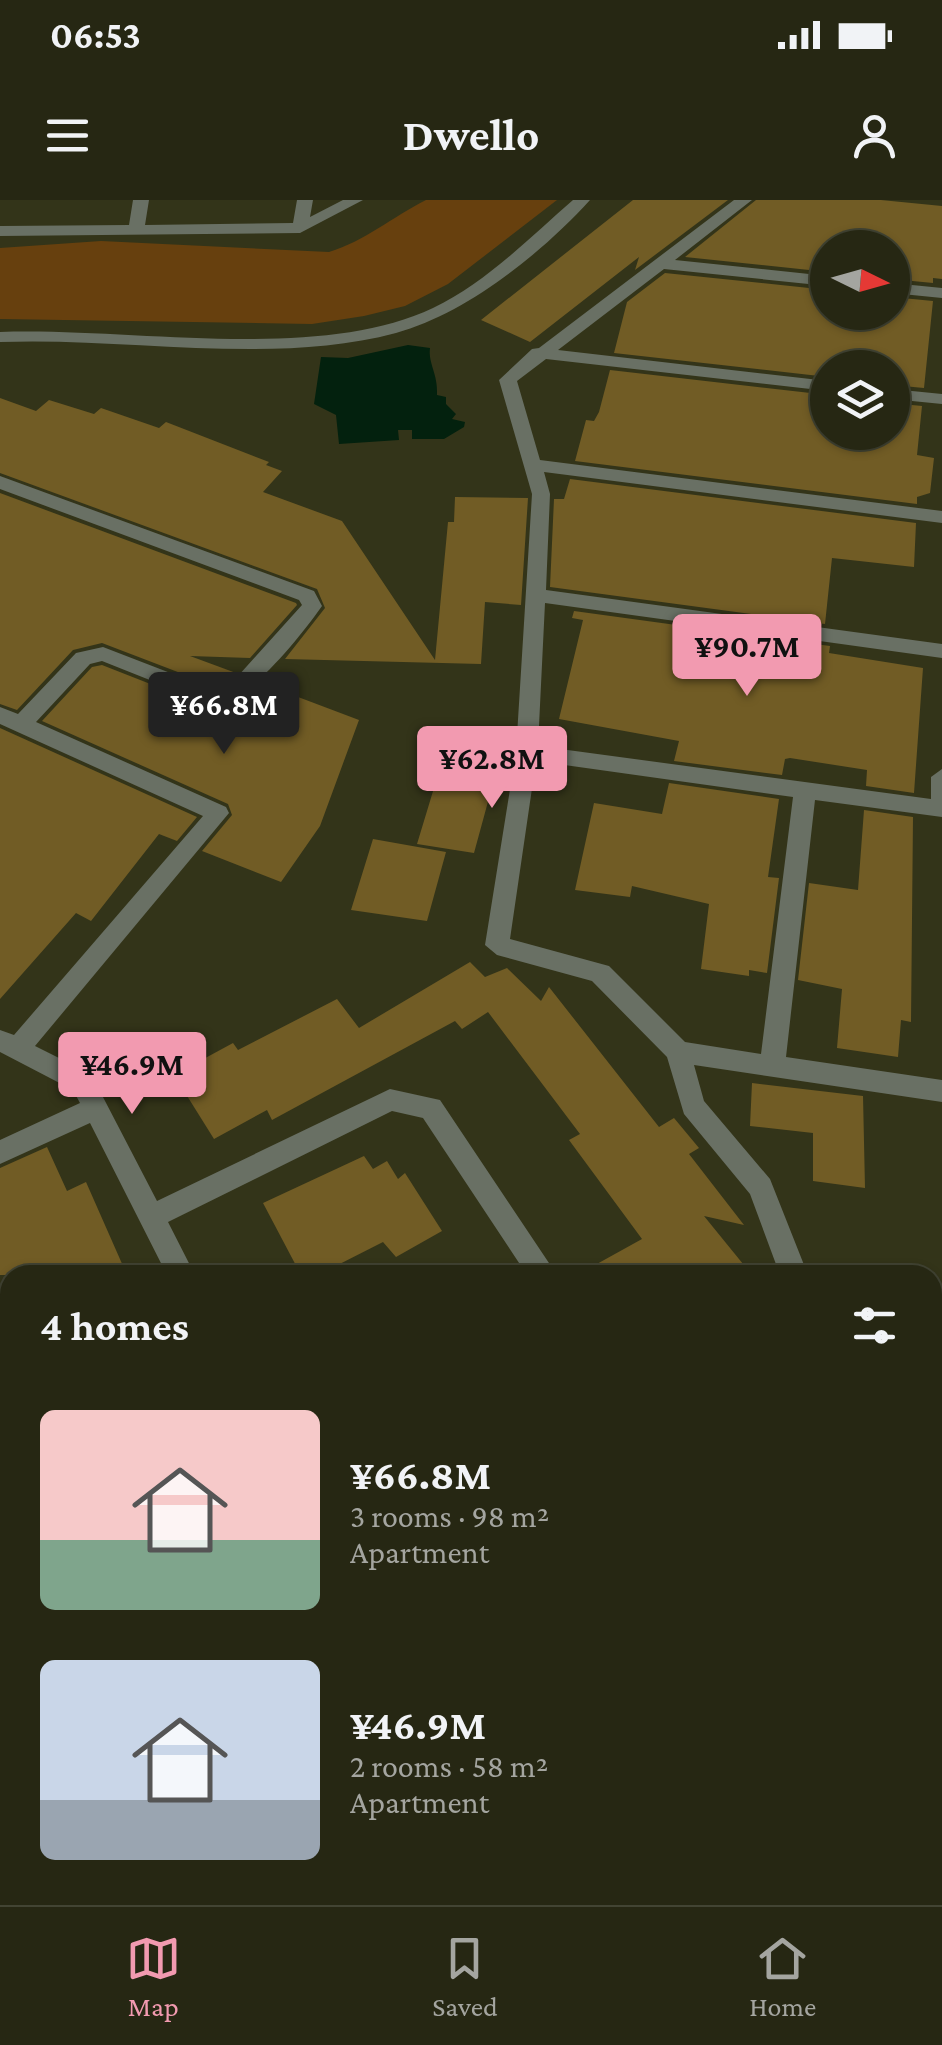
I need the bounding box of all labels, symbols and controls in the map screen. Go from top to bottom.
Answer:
text: 06:53 [50,14,141,56]
icon: menu [40,108,95,163]
icon: person [847,108,902,163]
text: Dwello [403,110,539,160]
north arrow [810,230,910,330]
map controls [810,230,910,450]
button: layers [810,350,910,450]
pin: ¥90.7M [666,614,828,699]
text: ¥90.7M [694,628,800,664]
pin: ¥66.8M [143,672,305,757]
text: ¥66.8M [170,686,278,722]
pin: ¥62.8M [411,726,573,811]
text: ¥62.8M [439,740,545,776]
pin: ¥46.9M [51,1032,213,1117]
text: ¥46.9M [80,1046,184,1082]
icon: filters [847,1298,902,1353]
text: 4 homes [40,1302,189,1349]
icon: home [120,1450,240,1570]
text: ¥66.8M [350,1451,491,1498]
text: 3 rooms · 98 m² [350,1498,549,1534]
text: Apartment [350,1534,489,1570]
icon: home [120,1700,240,1820]
text: ¥46.9M [350,1701,486,1748]
text: 2 rooms · 58 m² [350,1748,548,1784]
text: Apartment [350,1784,489,1820]
tab: Map [126,1931,181,2022]
tab: Saved [432,1931,498,2022]
tab: Home [749,1931,816,2022]

